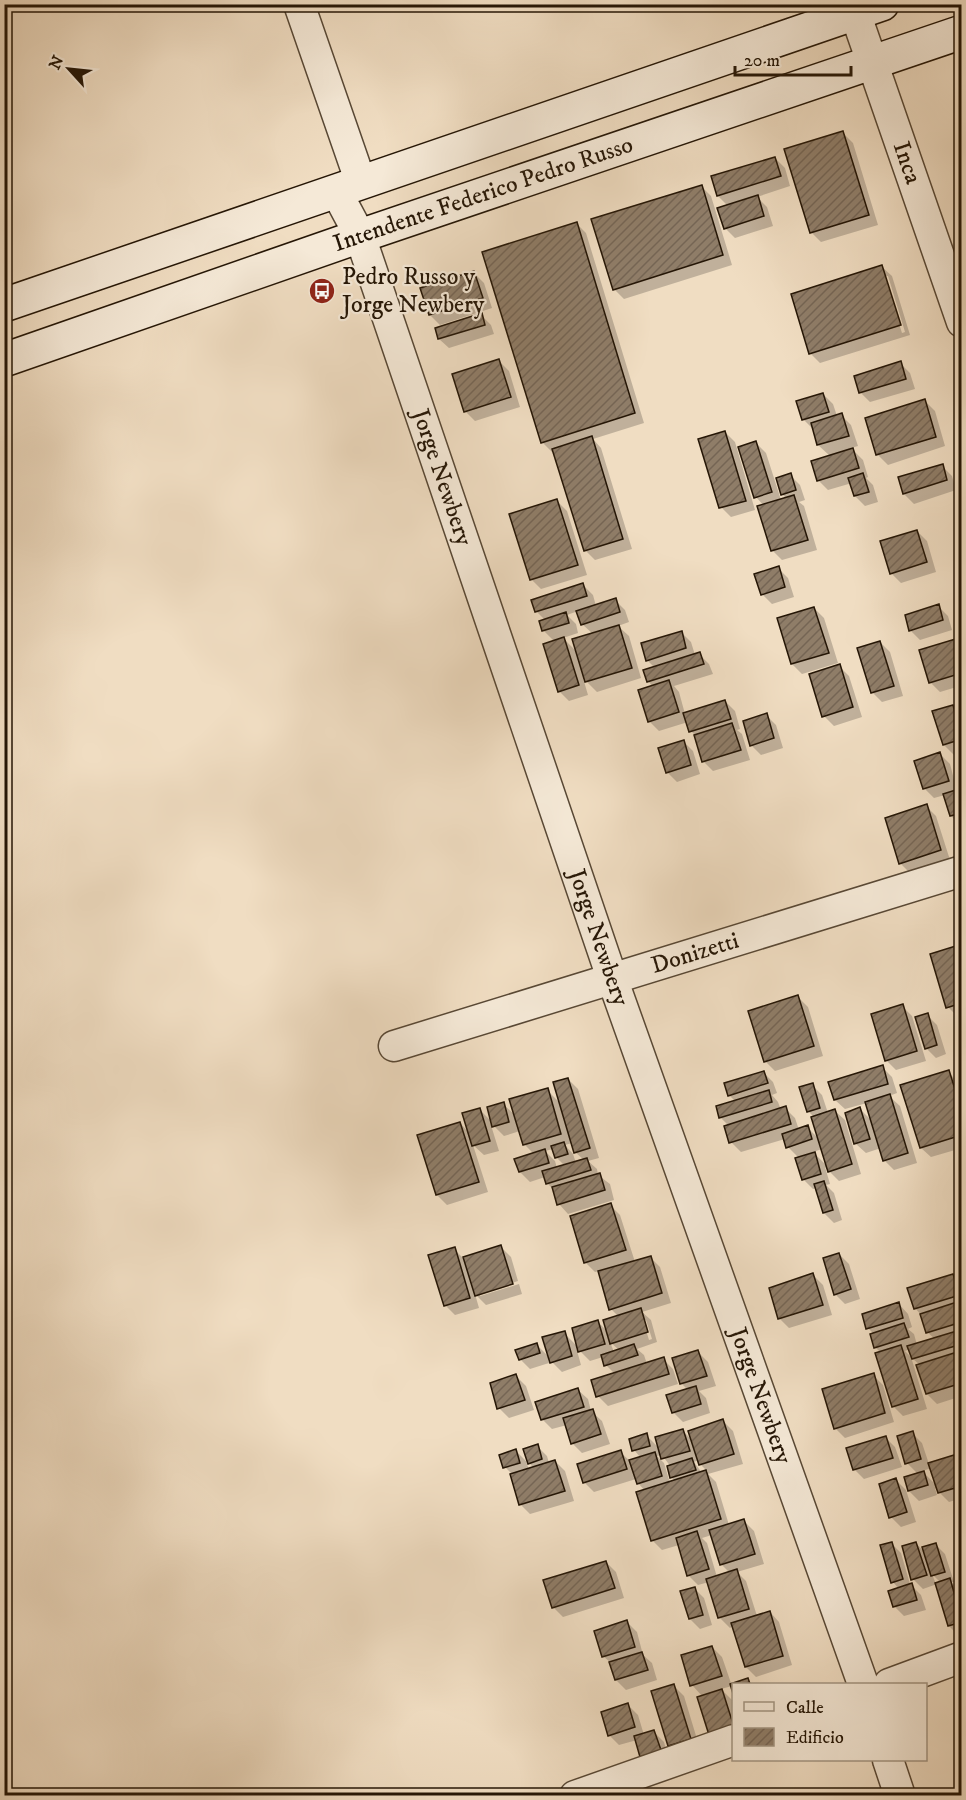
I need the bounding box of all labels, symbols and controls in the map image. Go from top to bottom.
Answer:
north arrow [39,39,99,99]
scale bar [735,39,850,77]
text: 20 m [744,50,780,72]
text: N [45,52,68,73]
street label: Intendente Federico Pedro Russo [329,130,637,259]
street label: Inca [886,138,928,189]
place label: Pedro Russo y Jorge Newbery [340,262,485,320]
bus stop icon: Pedro Russo y Jorge Newbery [307,276,337,306]
street label: Jorge Newbery [404,403,479,550]
street label: Jorge Newbery [561,863,636,1011]
street label: Donizetti [648,926,743,981]
street label: Jorge Newbery [722,1322,799,1468]
legend [732,1683,927,1761]
text: Calle [786,1697,824,1719]
text: Edificio [786,1727,844,1749]

